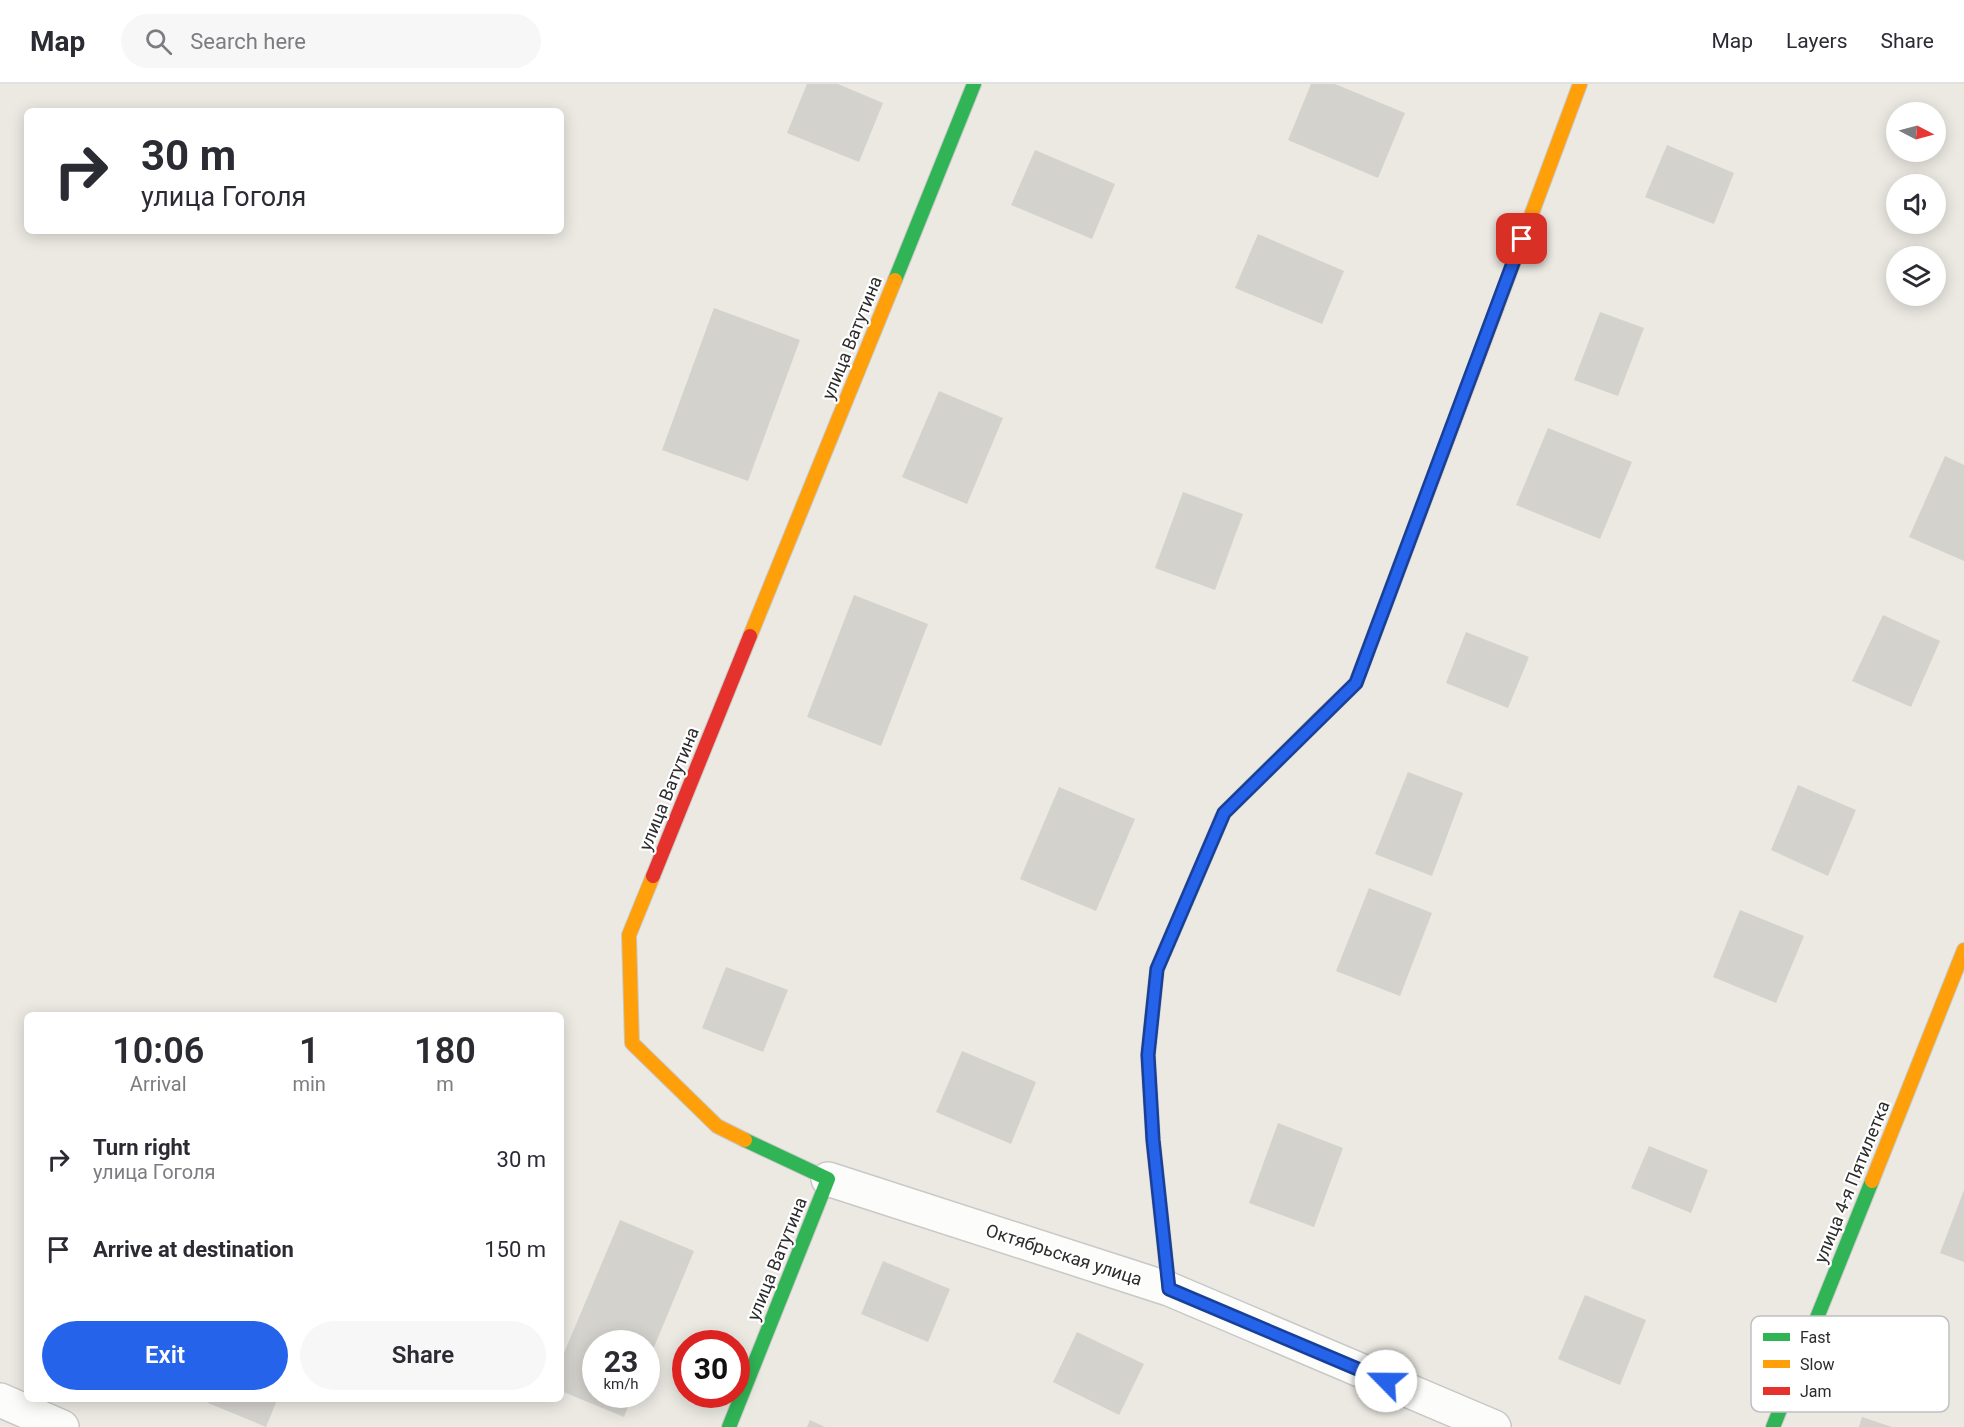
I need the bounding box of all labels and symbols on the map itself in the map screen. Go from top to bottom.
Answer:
north arrow [1886,102,1946,162]
pin [1496,213,1547,264]
street label: улица Ватутина [817,273,886,403]
street label: улица Ватутина [634,724,703,854]
street label: улица 4-я Пятилетка [1809,1098,1894,1266]
street label: улица Ватутина [742,1194,811,1324]
street label: Октябрьская улица [983,1219,1145,1290]
legend [1751,1316,1949,1412]
text: Fast [1800,1328,1831,1347]
speed limit sign: 30 [672,1330,750,1408]
position arrow [1354,1349,1418,1413]
text: Slow [1800,1355,1835,1374]
text: Jam [1800,1382,1832,1401]

